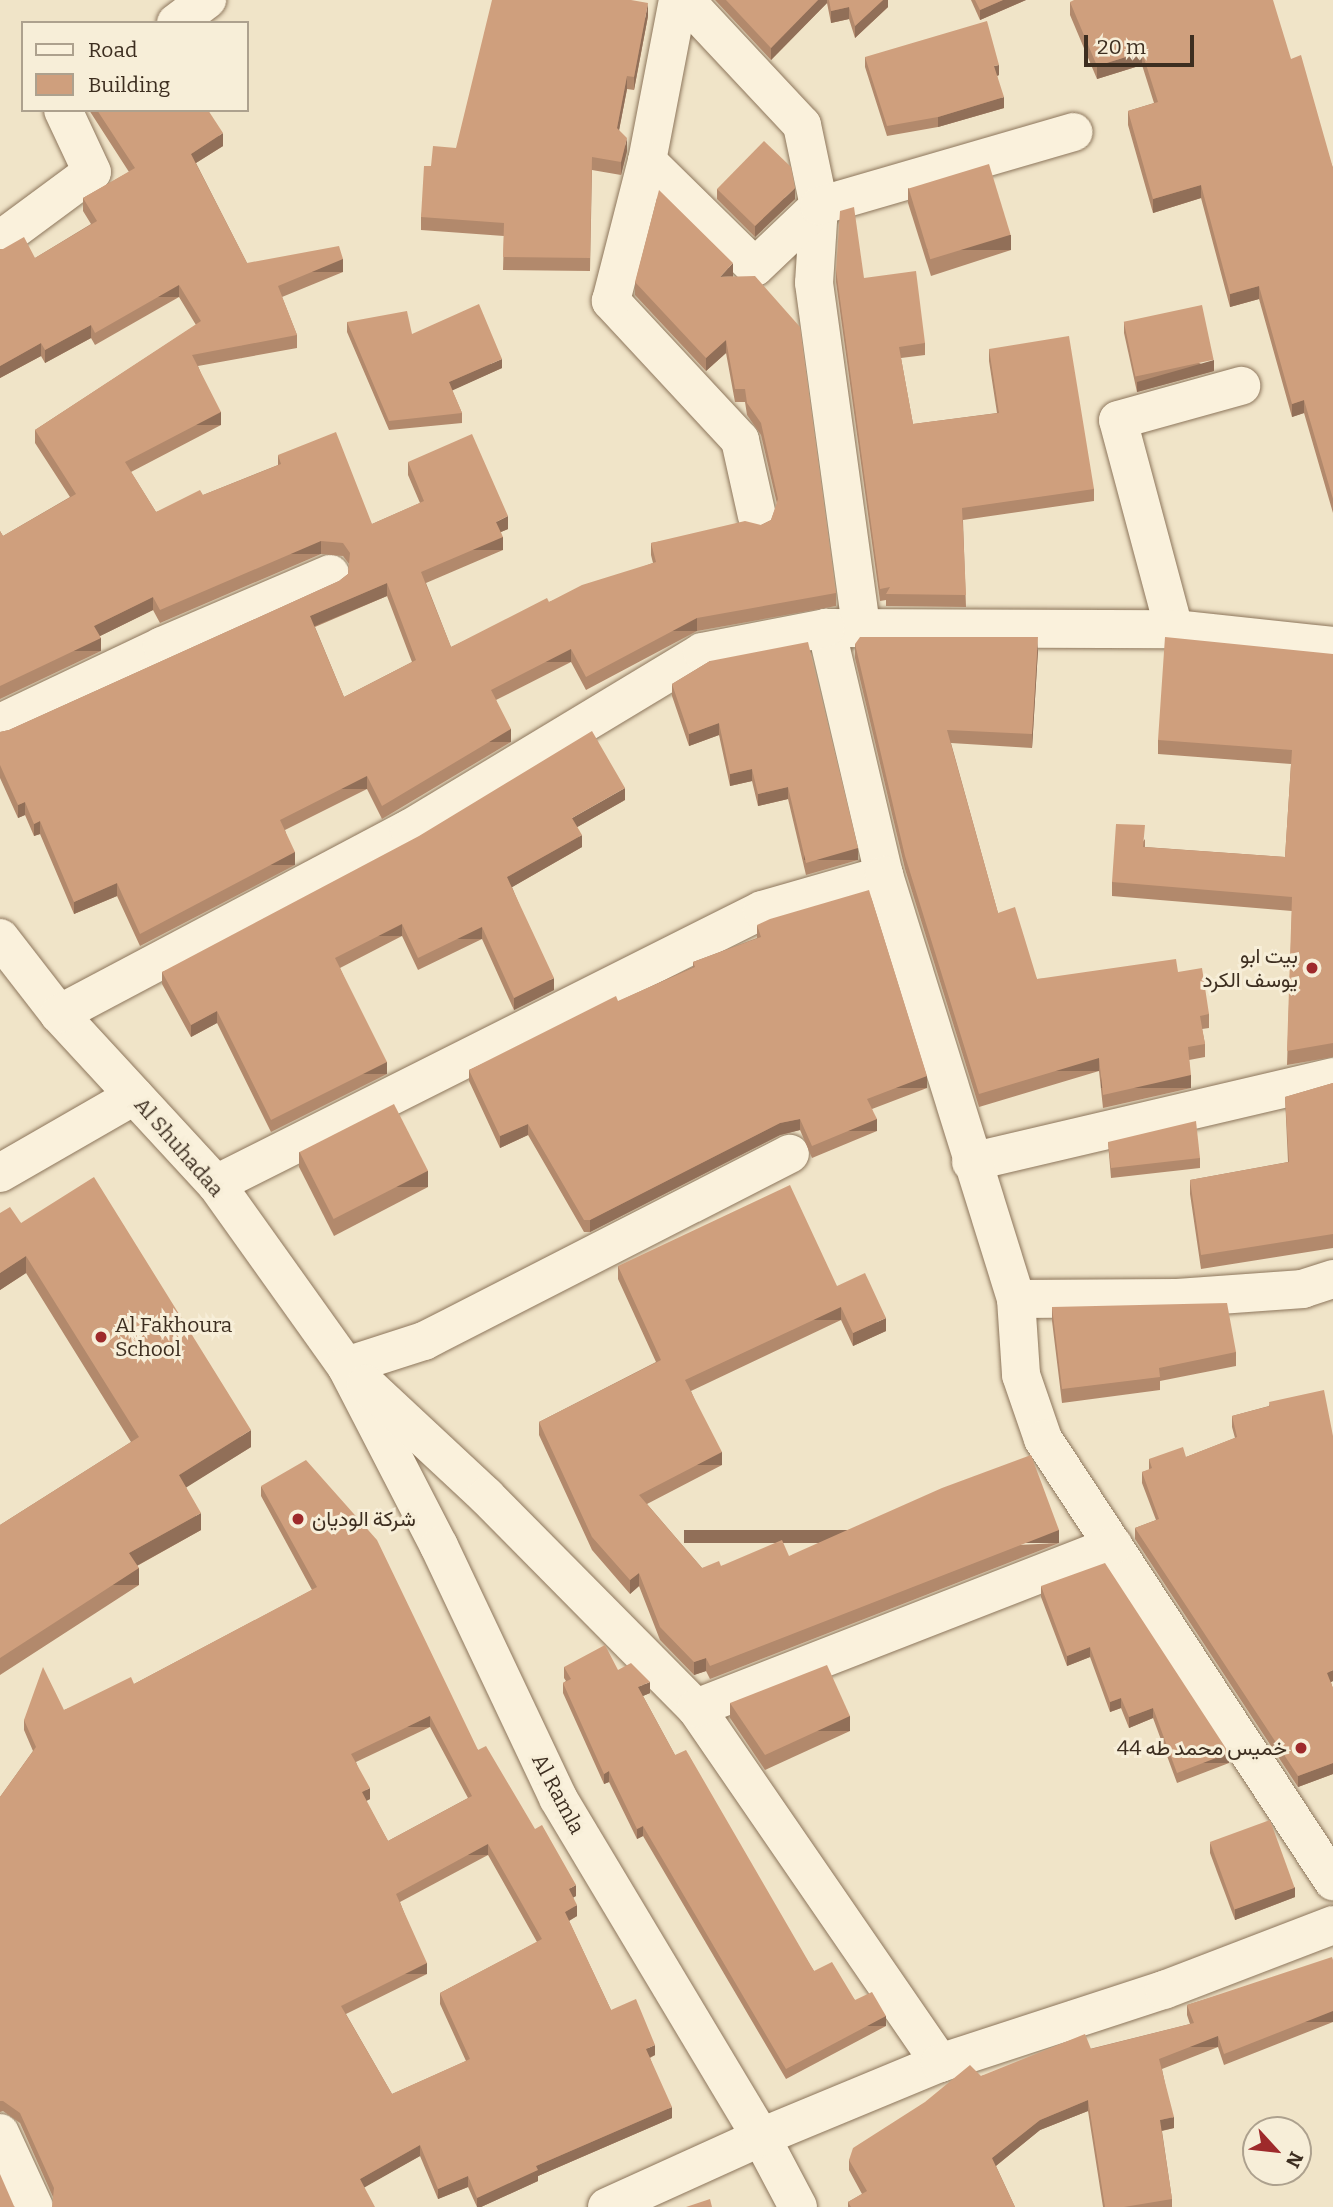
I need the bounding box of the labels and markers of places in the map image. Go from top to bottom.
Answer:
place label: بيت ابو يوسف الكرد [1203,943,1298,993]
marker: بيت ابو يوسف الكرد [1304,960,1320,976]
place label: Al Fakhoura School [115,1312,232,1362]
marker: Al Fakhoura School [93,1329,109,1345]
place label: شركة الوديان [312,1506,416,1532]
marker: شركة الوديان [290,1511,306,1527]
place label: خميس محمد طه 44 [1117,1735,1287,1761]
marker: خميس محمد طه 44 [1293,1740,1309,1756]

